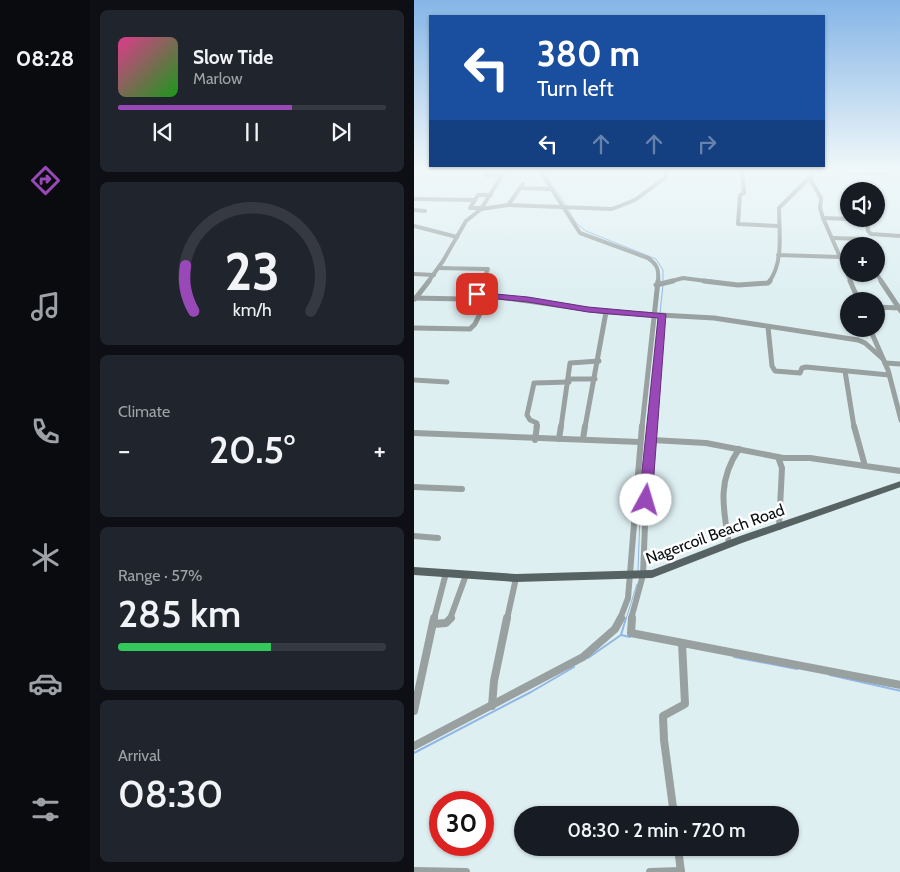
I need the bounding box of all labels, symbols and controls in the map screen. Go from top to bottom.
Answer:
text: 380 m [537,32,640,75]
icon: left [454,35,519,100]
text: 08:28 [16,45,74,72]
text: Slow Tide [193,46,273,69]
text: Marlow [193,69,243,88]
text: Turn left [537,75,614,102]
icon: previous [149,118,177,146]
icon: pause [238,118,266,146]
icon: next [327,118,355,146]
icon: left [534,130,562,158]
icon: ahead [587,130,615,158]
icon: ahead [640,130,668,158]
icon: right [693,130,721,158]
icon: directions [28,163,63,198]
map controls [840,182,885,337]
button: sound [840,182,885,227]
button: + [840,237,885,282]
text: 23 [224,240,280,303]
pin [456,273,498,315]
icon: arrive [463,280,491,308]
icon: music [28,289,63,324]
button: − [840,292,885,337]
text: km/h [232,299,272,320]
text: Climate [118,402,170,421]
icon: phone [28,414,63,449]
text: 20.5° [209,426,295,473]
text: − [118,433,130,467]
text: + [374,433,386,467]
position arrow [619,473,671,525]
street label: Nagercoil Beach Road [643,500,787,568]
icon: climate [28,540,63,575]
text: Range · 57% [118,566,202,585]
text: 285 km [118,590,241,637]
icon: car [28,666,63,701]
text: Arrival [118,746,161,765]
text: 08:30 [118,770,223,817]
speed limit sign: 30 [429,791,494,856]
icon: filters [28,792,63,827]
text: 08:30 · 2 min · 720 m [567,819,746,842]

